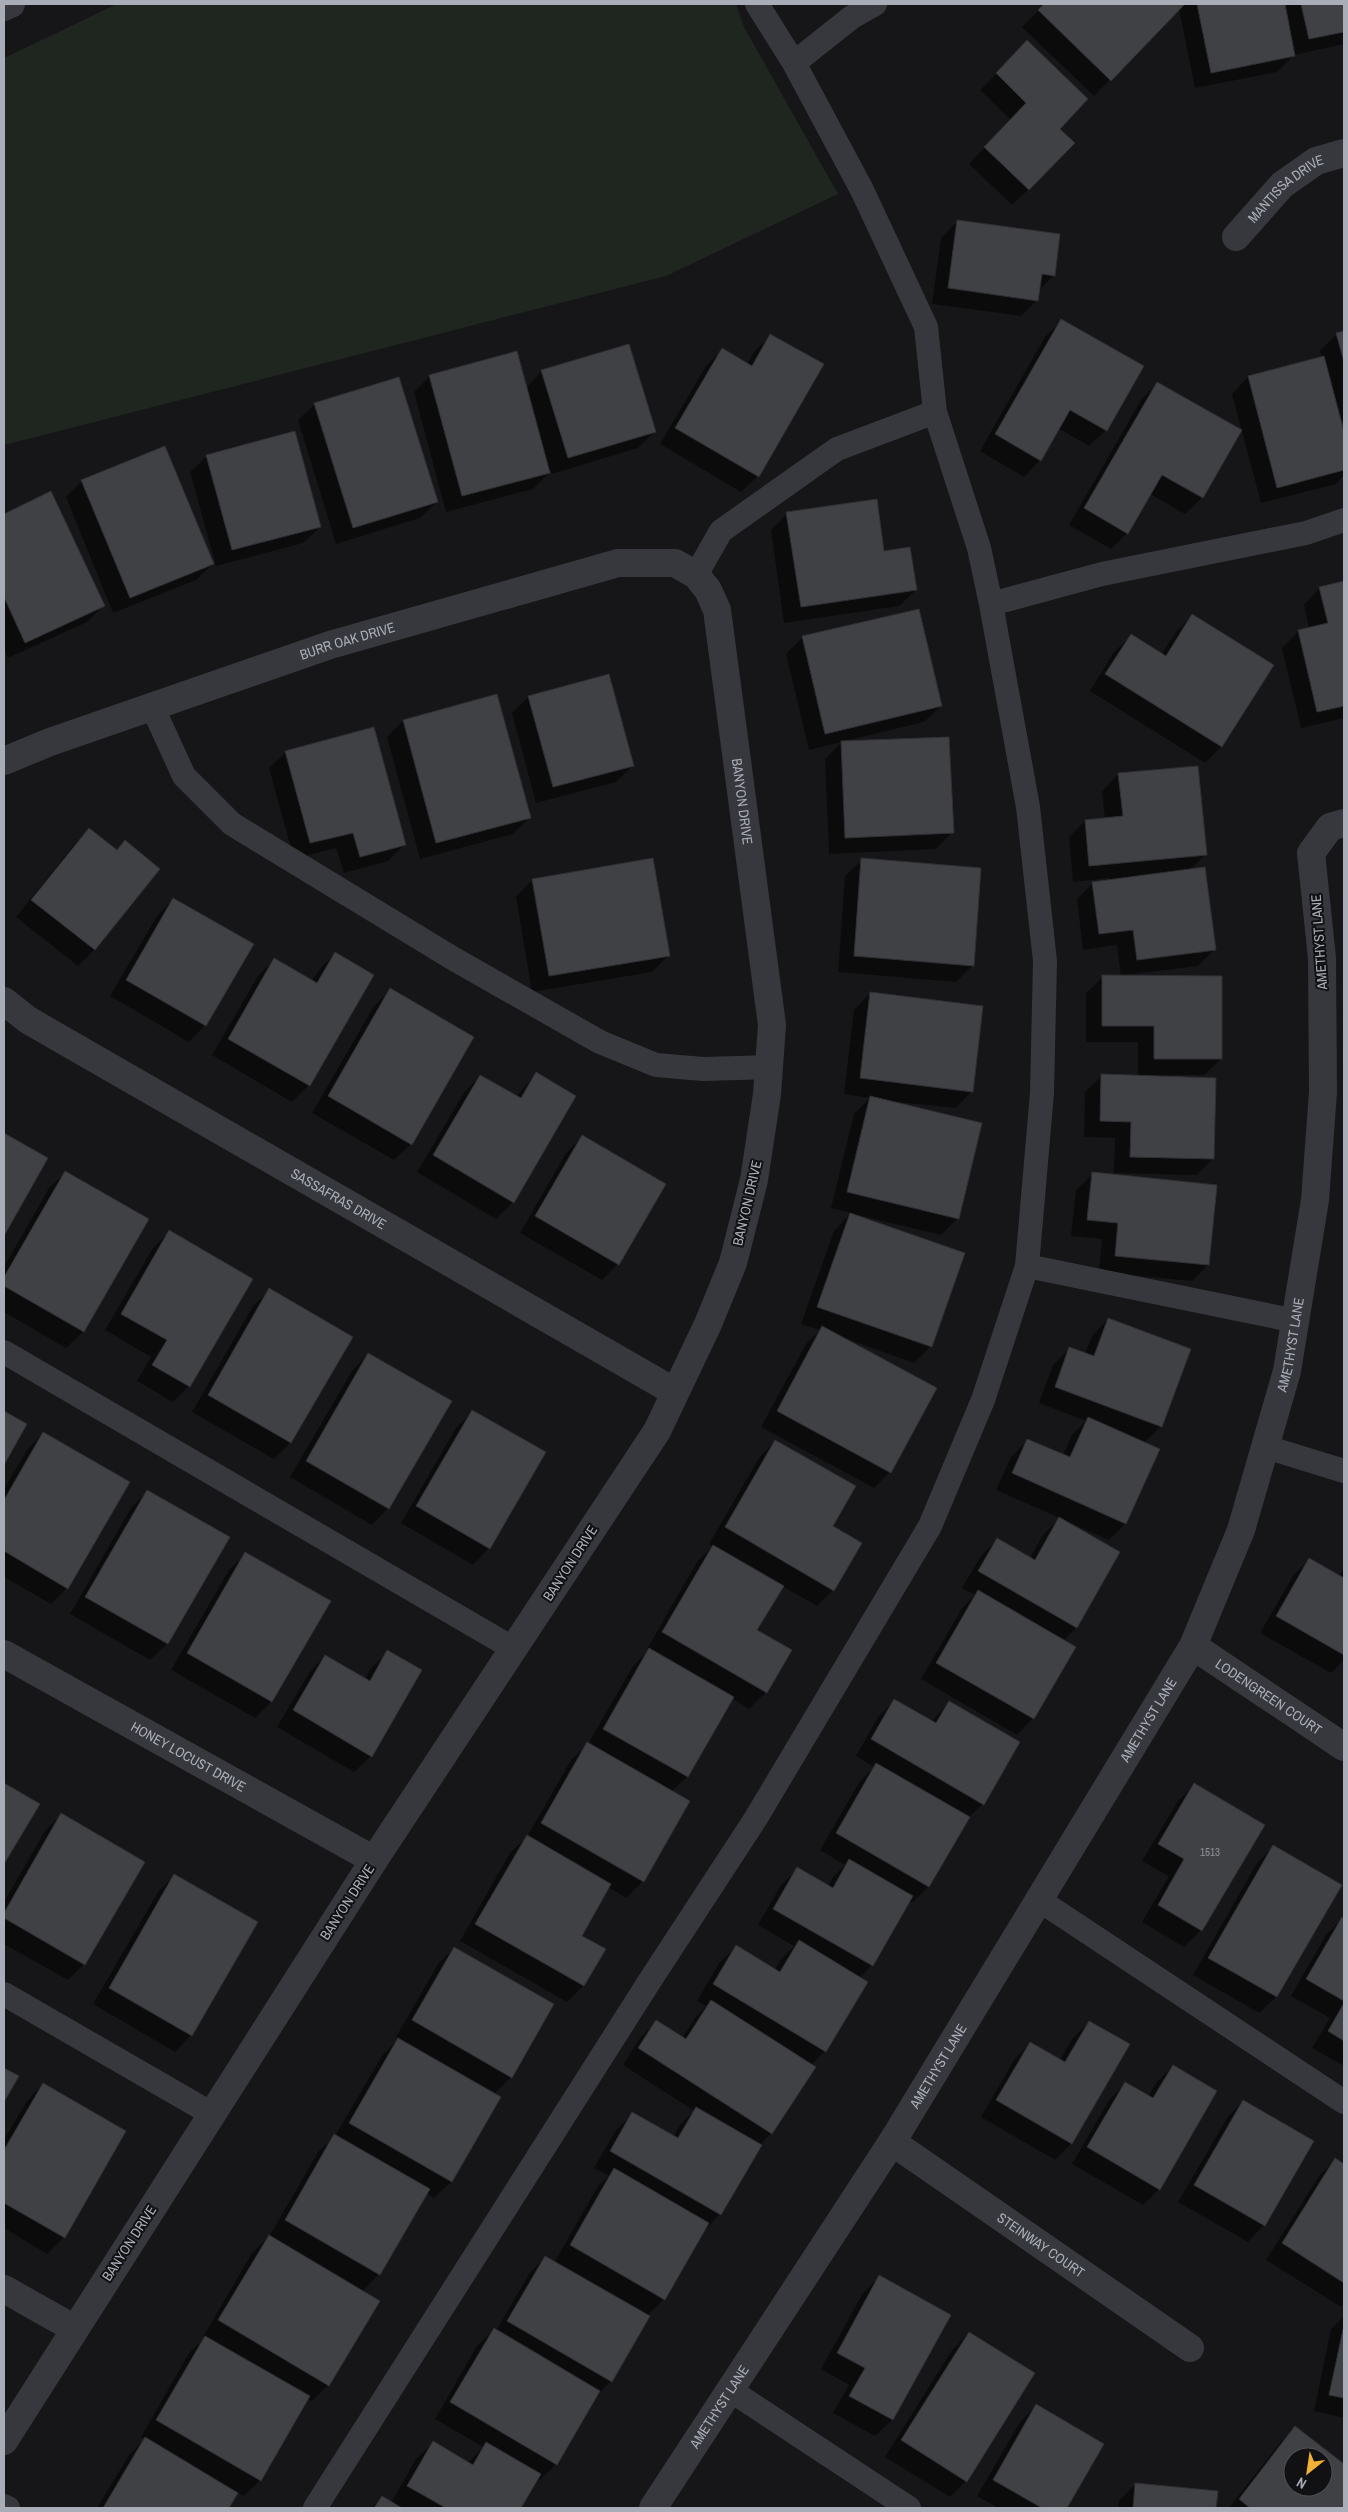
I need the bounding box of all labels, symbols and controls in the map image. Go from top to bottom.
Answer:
street label: MANTISSA DRIVE [1244,150,1325,227]
street label: BURR OAK DRIVE [297,618,397,664]
street label: BANYON DRIVE [728,757,757,846]
street label: AMETHYST LANE [1307,894,1331,991]
street label: BANYON DRIVE [728,1159,766,1247]
street label: SASSAFRAS DRIVE [288,1164,390,1233]
street label: AMETHYST LANE [1272,1296,1308,1395]
street label: BANYON DRIVE [539,1522,601,1604]
street label: LODENGREEN COURT [1212,1655,1325,1739]
street label: AMETHYST LANE [1115,1674,1181,1766]
street label: HONEY LOCUST DRIVE [128,1717,249,1796]
house number: 1513 [1200,1845,1220,1859]
street label: BANYON DRIVE [316,1861,378,1943]
street label: AMETHYST LANE [905,2020,971,2112]
street label: BANYON DRIVE [98,2202,160,2284]
street label: STEINWAY COURT [994,2208,1088,2281]
street label: AMETHYST LANE [685,2362,753,2452]
north arrow [1283,2447,1333,2497]
text: N [1293,2473,1310,2493]

